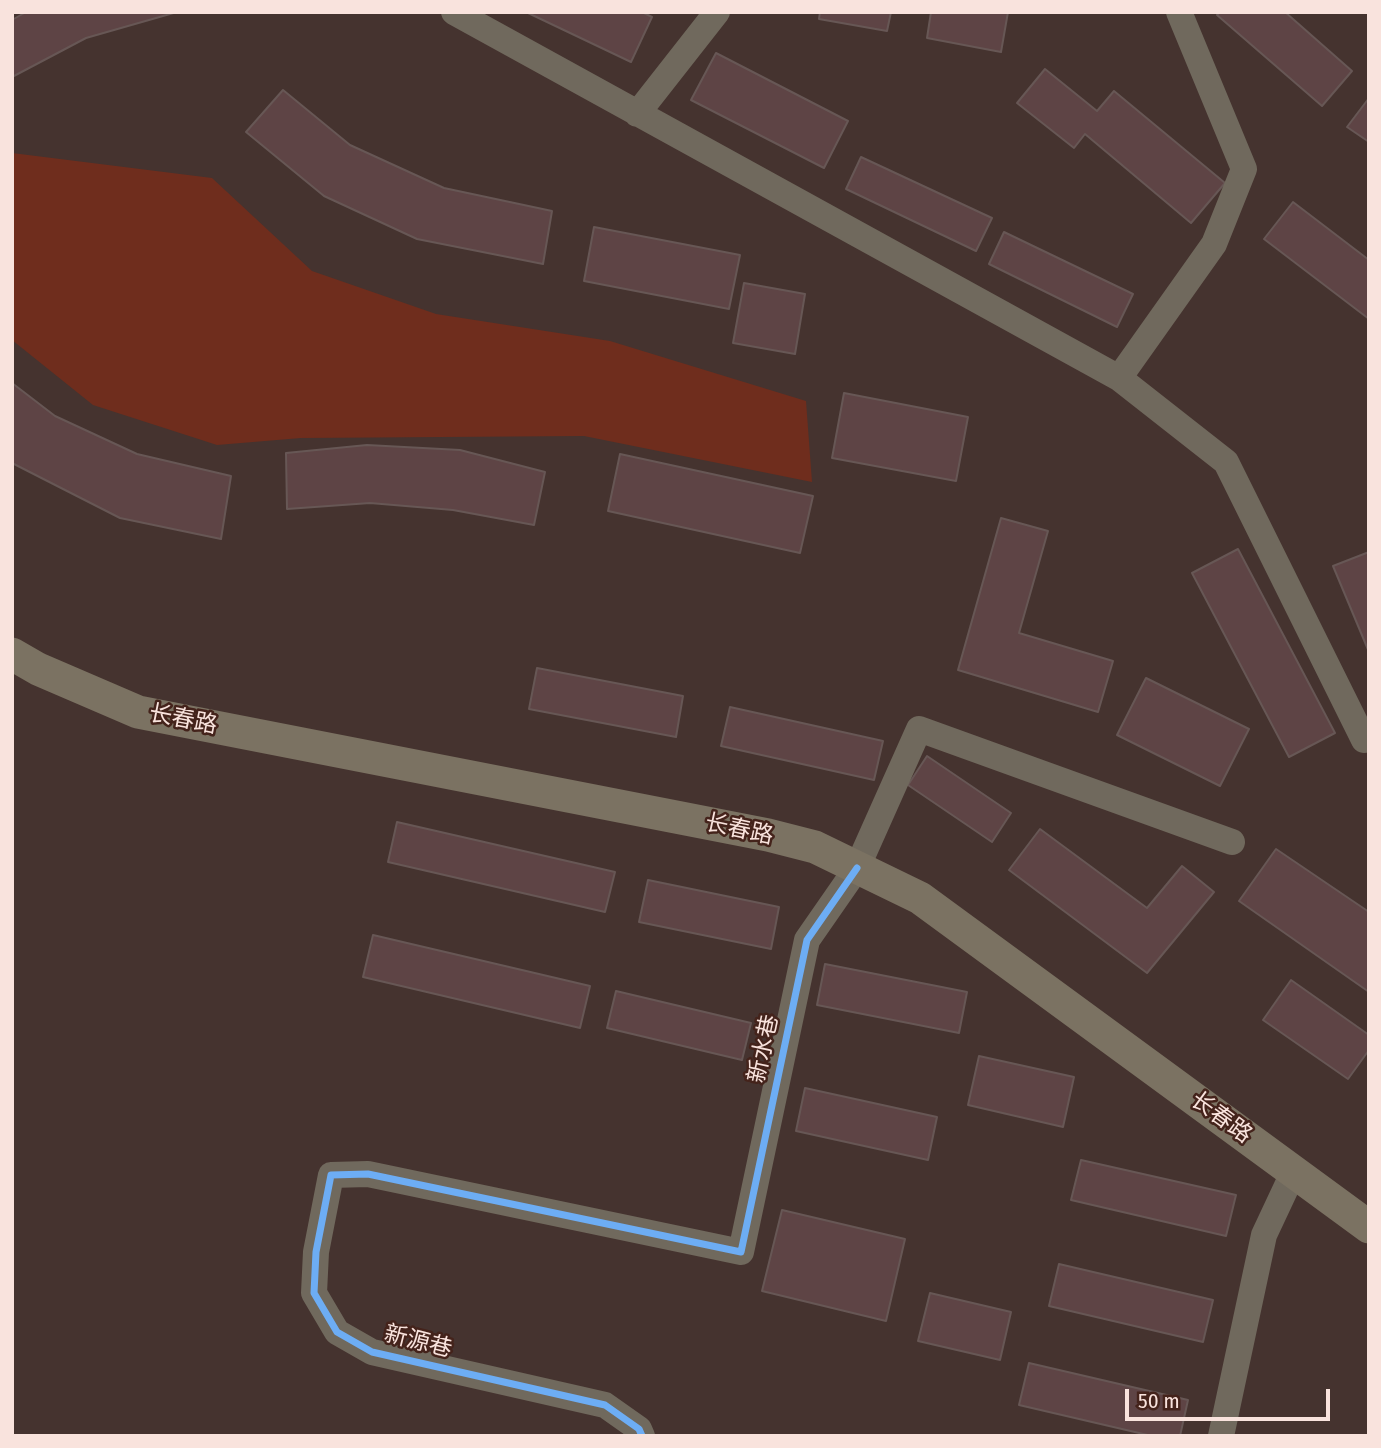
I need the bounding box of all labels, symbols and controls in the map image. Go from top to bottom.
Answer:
street label: 长春路 [147,700,219,740]
street label: 长春路 [702,809,776,851]
street label: 新水巷 [743,1012,785,1086]
street label: 长春路 [1185,1087,1257,1149]
street label: 新源巷 [381,1320,455,1364]
scale bar [1129,1374,1334,1418]
text: 50 m [1138,1388,1180,1414]

